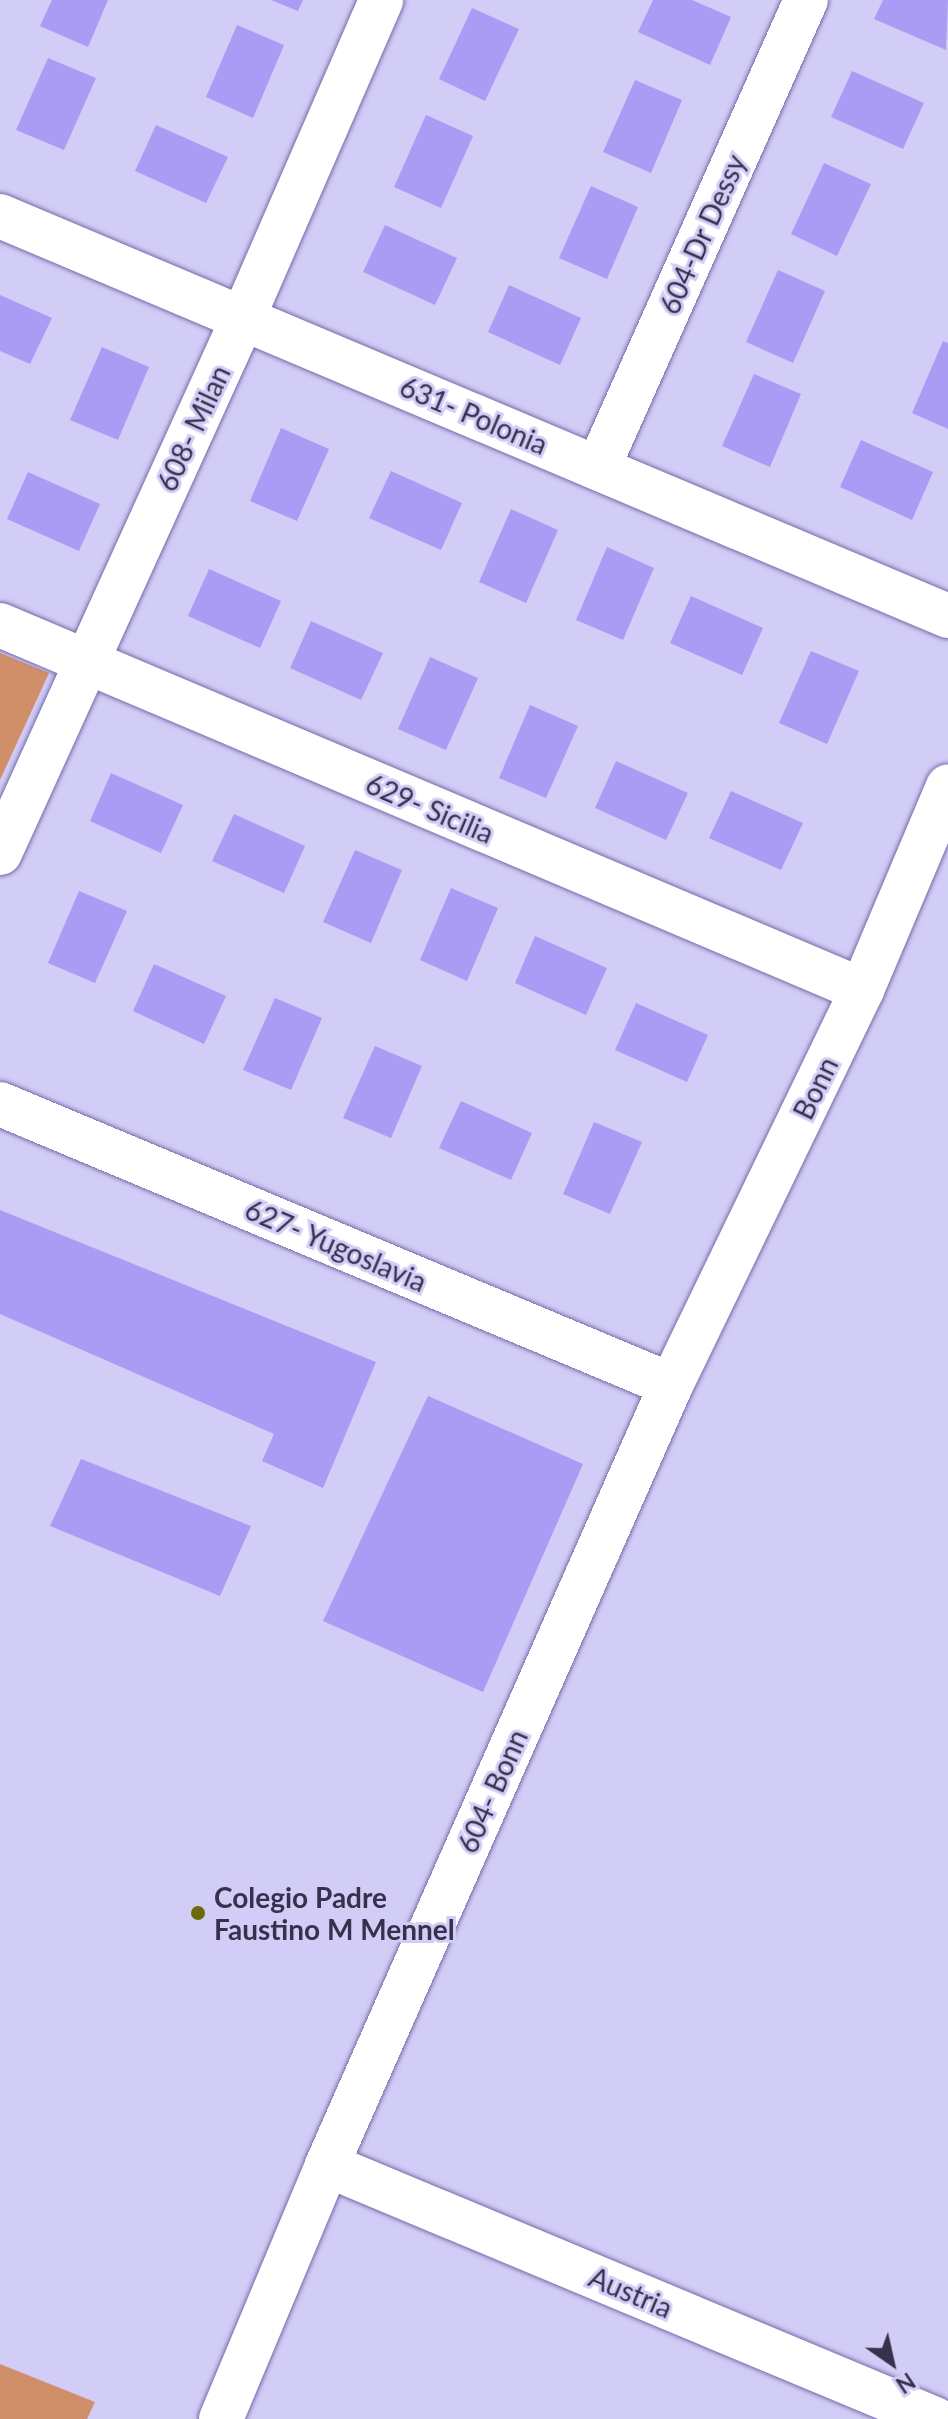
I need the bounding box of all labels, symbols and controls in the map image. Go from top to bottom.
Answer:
street label: 604-Dr Dessy [652,149,752,319]
street label: 608- Milan [149,360,237,496]
street label: 631- Polonia [395,369,553,461]
street label: 629- Sicilia [361,766,499,850]
street label: Bonn [786,1051,844,1125]
street label: 627- Yugoslavia [240,1192,432,1298]
street label: 604- Bonn [450,1724,534,1858]
place label: Colegio Padre Faustino M Mennel [214,1880,455,1946]
marker: Colegio Padre Faustino M Mennel [189,1904,207,1922]
street label: Austria [584,2259,678,2325]
north arrow [852,2323,932,2403]
text: N [891,2367,920,2399]

